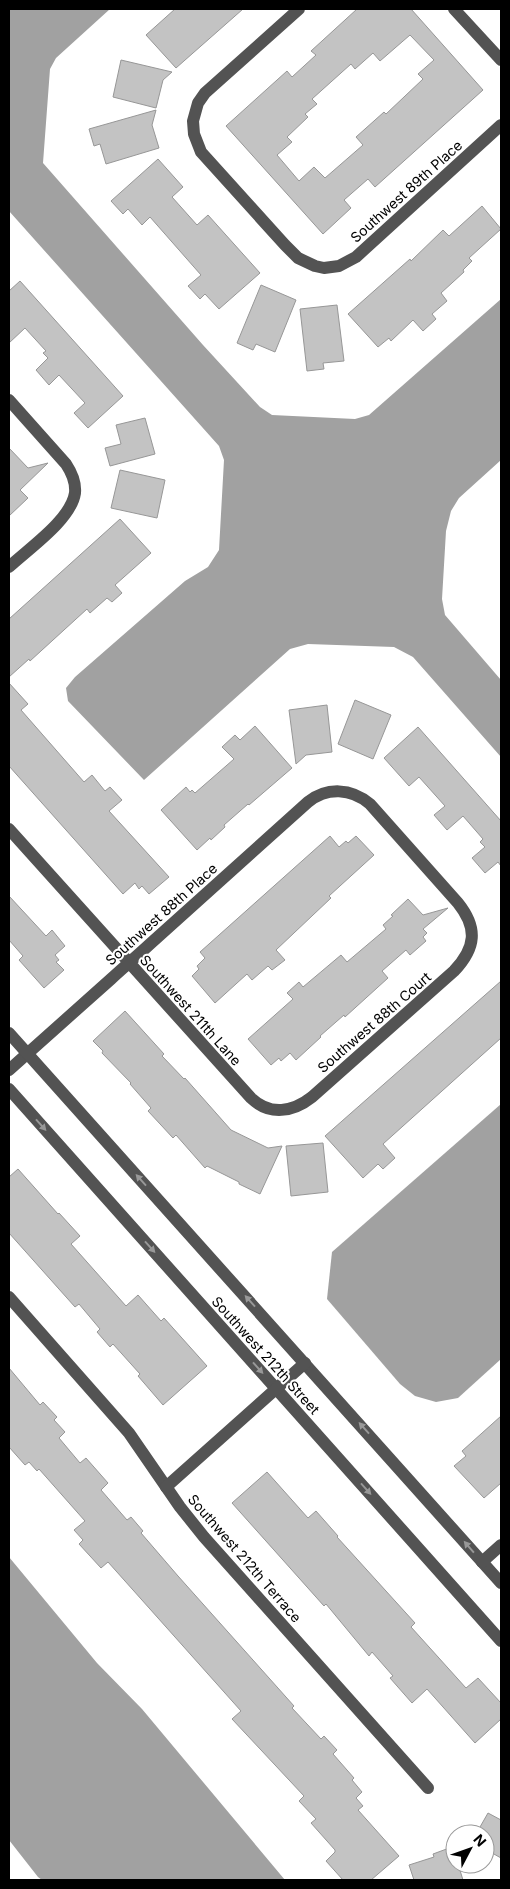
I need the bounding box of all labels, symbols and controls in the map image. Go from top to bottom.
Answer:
street label: Southwest 89th Place [347,136,465,246]
street label: Southwest 88th Place [102,859,220,969]
street label: Southwest 211th Lane [137,951,245,1069]
street label: Southwest 88th Court [314,968,435,1076]
one-way arrow [35,1119,47,1131]
one-way arrow [135,1175,147,1187]
one-way arrow [144,1240,155,1253]
street label: Southwest 212th Street [209,1293,324,1418]
one-way arrow [244,1295,255,1308]
one-way arrow [252,1361,264,1373]
one-way arrow [358,1423,370,1435]
one-way arrow [360,1483,371,1495]
street label: Southwest 212th Terrace [185,1490,305,1626]
one-way arrow [463,1541,475,1553]
north arrow [445,1824,495,1874]
text: N [470,1831,490,1850]

